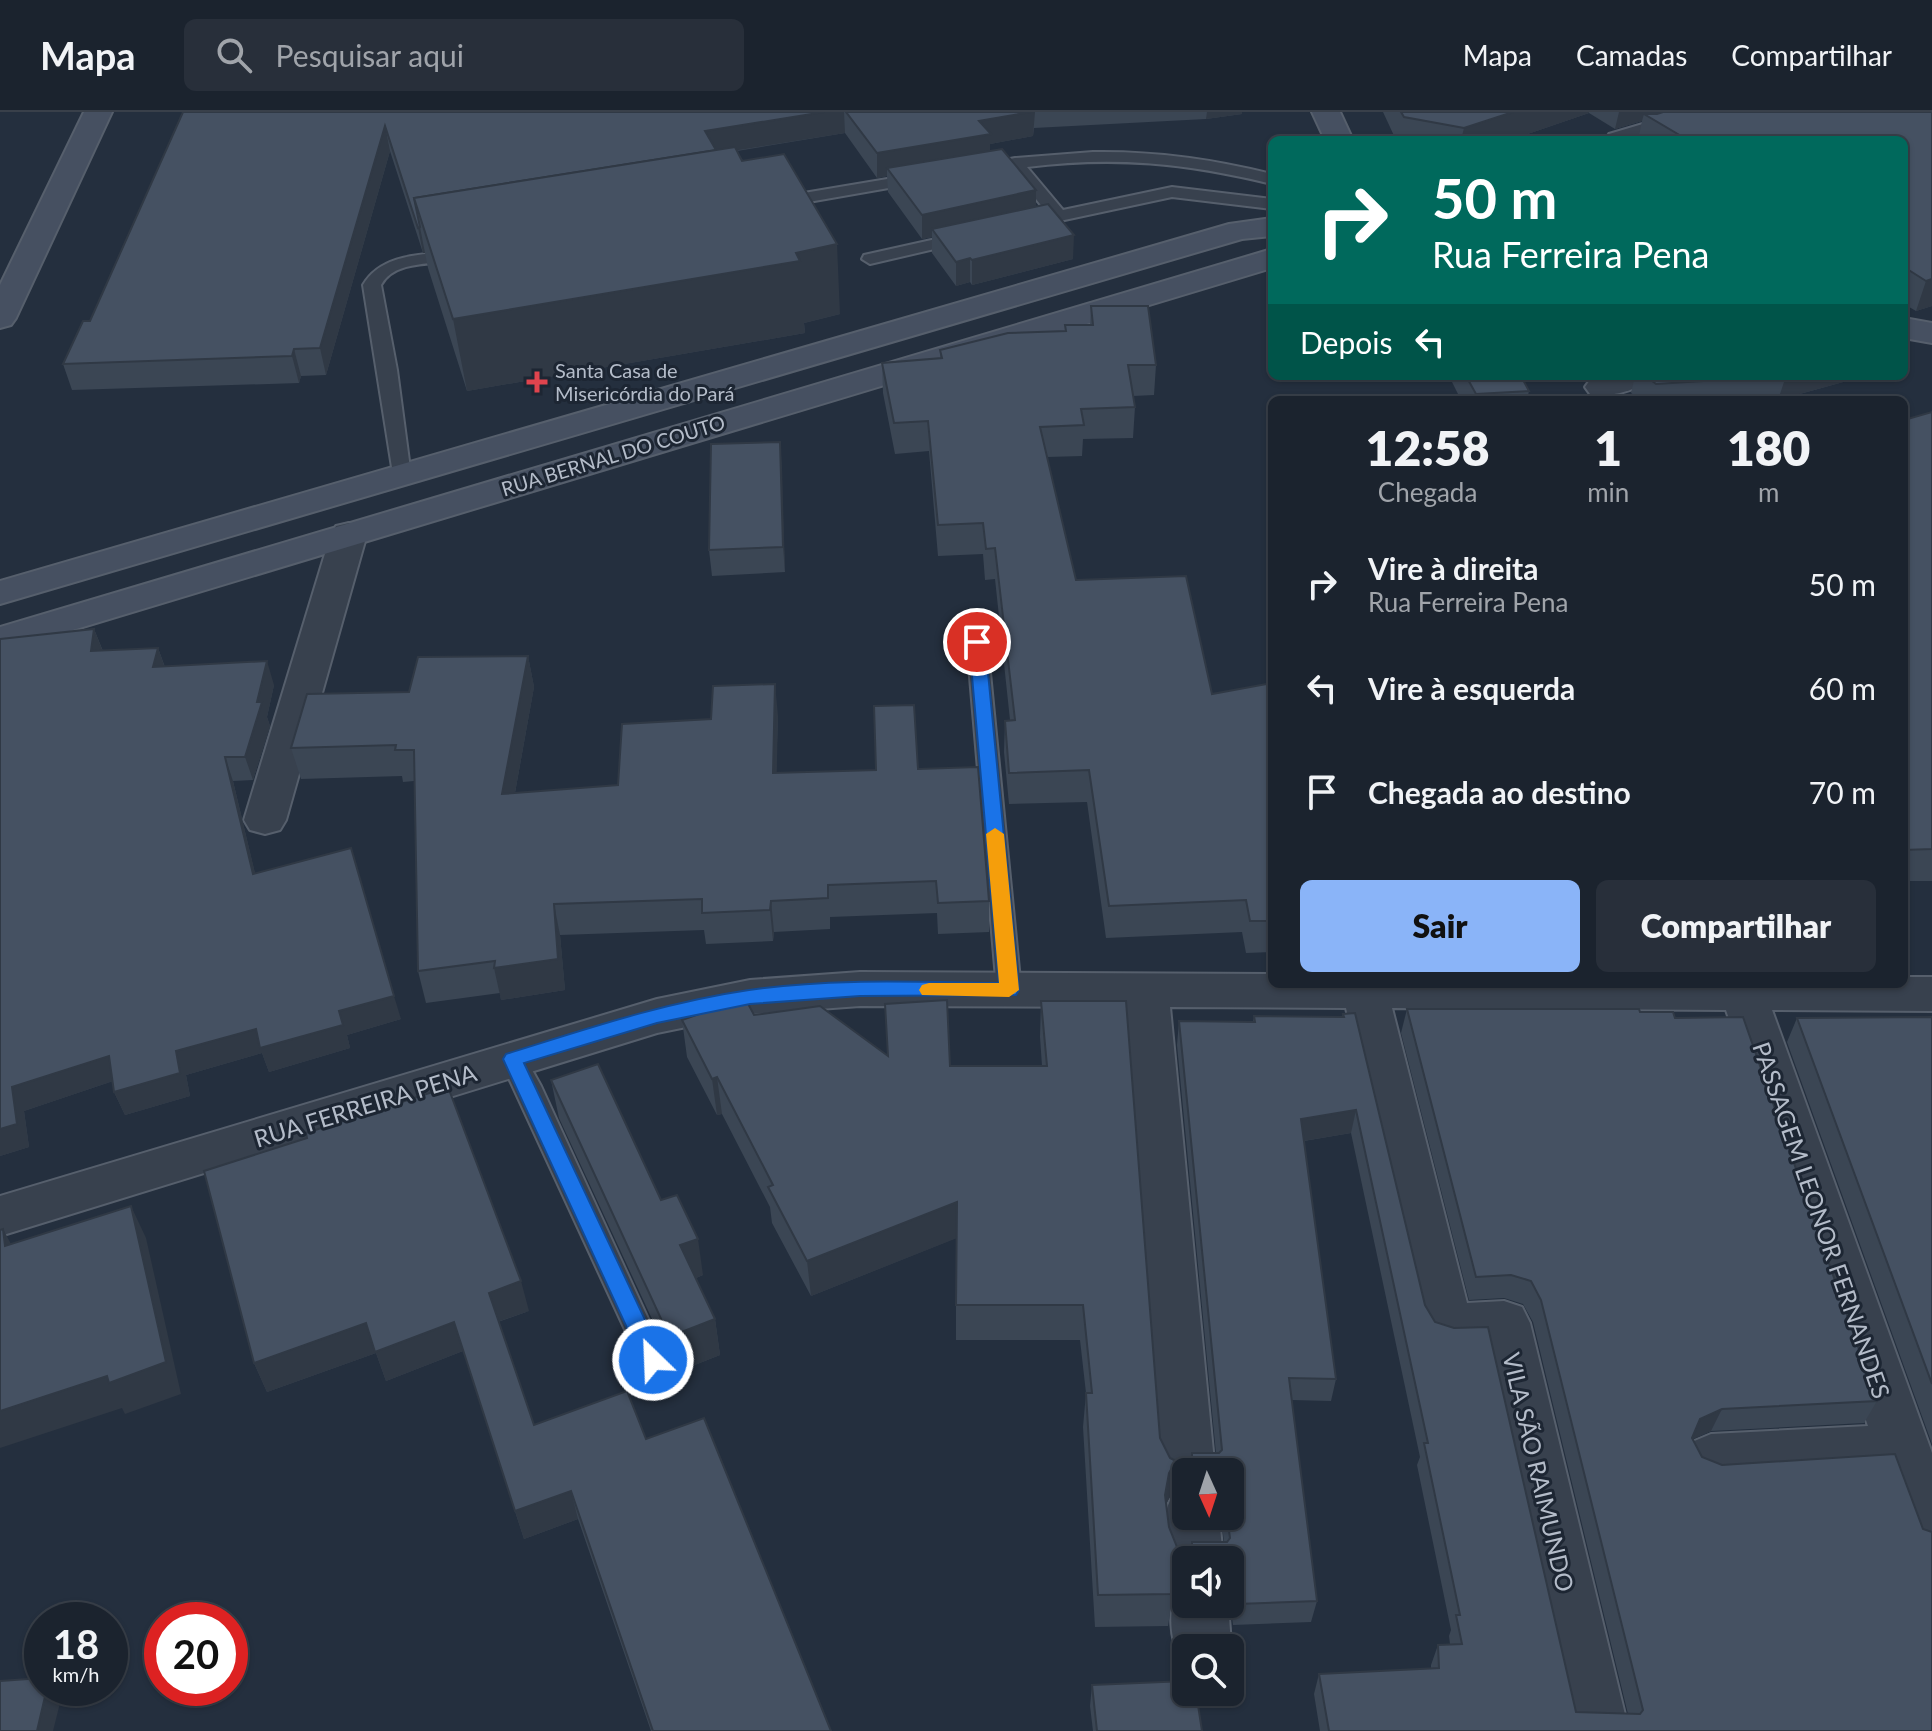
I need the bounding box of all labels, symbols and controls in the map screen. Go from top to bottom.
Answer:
search box [184,19,744,91]
text: Mapa [40,32,136,78]
icon: search [212,33,256,77]
text: Pesquisar aqui [276,37,464,73]
text: Mapa [1463,38,1532,72]
text: Camadas [1576,38,1687,72]
text: Compartilhar [1731,38,1892,72]
text: 50 m [1432,164,1557,231]
icon: right [1300,168,1404,272]
text: Rua Ferreira Pena [1432,232,1710,276]
icon: left [1408,320,1452,364]
text: Depois [1300,324,1392,360]
place label: Santa Casa de Misericórdia do Pará [555,358,735,405]
marker: Santa Casa de Misericórdia do Pará [526,371,548,393]
street label: RUA BERNAL DO COUTO [498,409,728,501]
text: 12:58 [1366,419,1490,476]
text: 1 [1594,419,1622,476]
text: 180 [1727,419,1810,476]
text: Chegada [1378,476,1477,508]
text: min [1587,476,1629,508]
text: m [1758,476,1779,508]
text: Vire à direita [1368,550,1538,586]
icon: right [1300,562,1344,606]
text: 50 m [1809,566,1876,602]
text: Rua Ferreira Pena [1368,586,1568,618]
pin [943,608,1011,676]
icon: arrive [955,620,999,664]
icon: left [1300,666,1344,710]
text: Vire à esquerda [1368,670,1575,706]
text: 60 m [1809,670,1876,706]
icon: arrive [1300,770,1344,814]
text: Chegada ao destino [1368,774,1631,810]
text: 70 m [1809,774,1876,810]
button: Sair [1300,880,1580,972]
button: Compartilhar [1596,880,1876,972]
street label: PASSAGEM LEONOR FERNANDES [1747,1038,1897,1402]
street label: RUA FERREIRA PENA [250,1057,481,1153]
position arrow [611,1318,695,1402]
street label: VILA SÃO RAIMUNDO [1497,1350,1581,1594]
north arrow [1172,1458,1244,1530]
map controls [1172,1458,1244,1706]
button: sound [1172,1546,1244,1618]
speed limit sign: 20 [144,1602,248,1706]
text: 18 [53,1620,99,1668]
button: search [1172,1634,1244,1706]
text: km/h [53,1662,99,1686]

